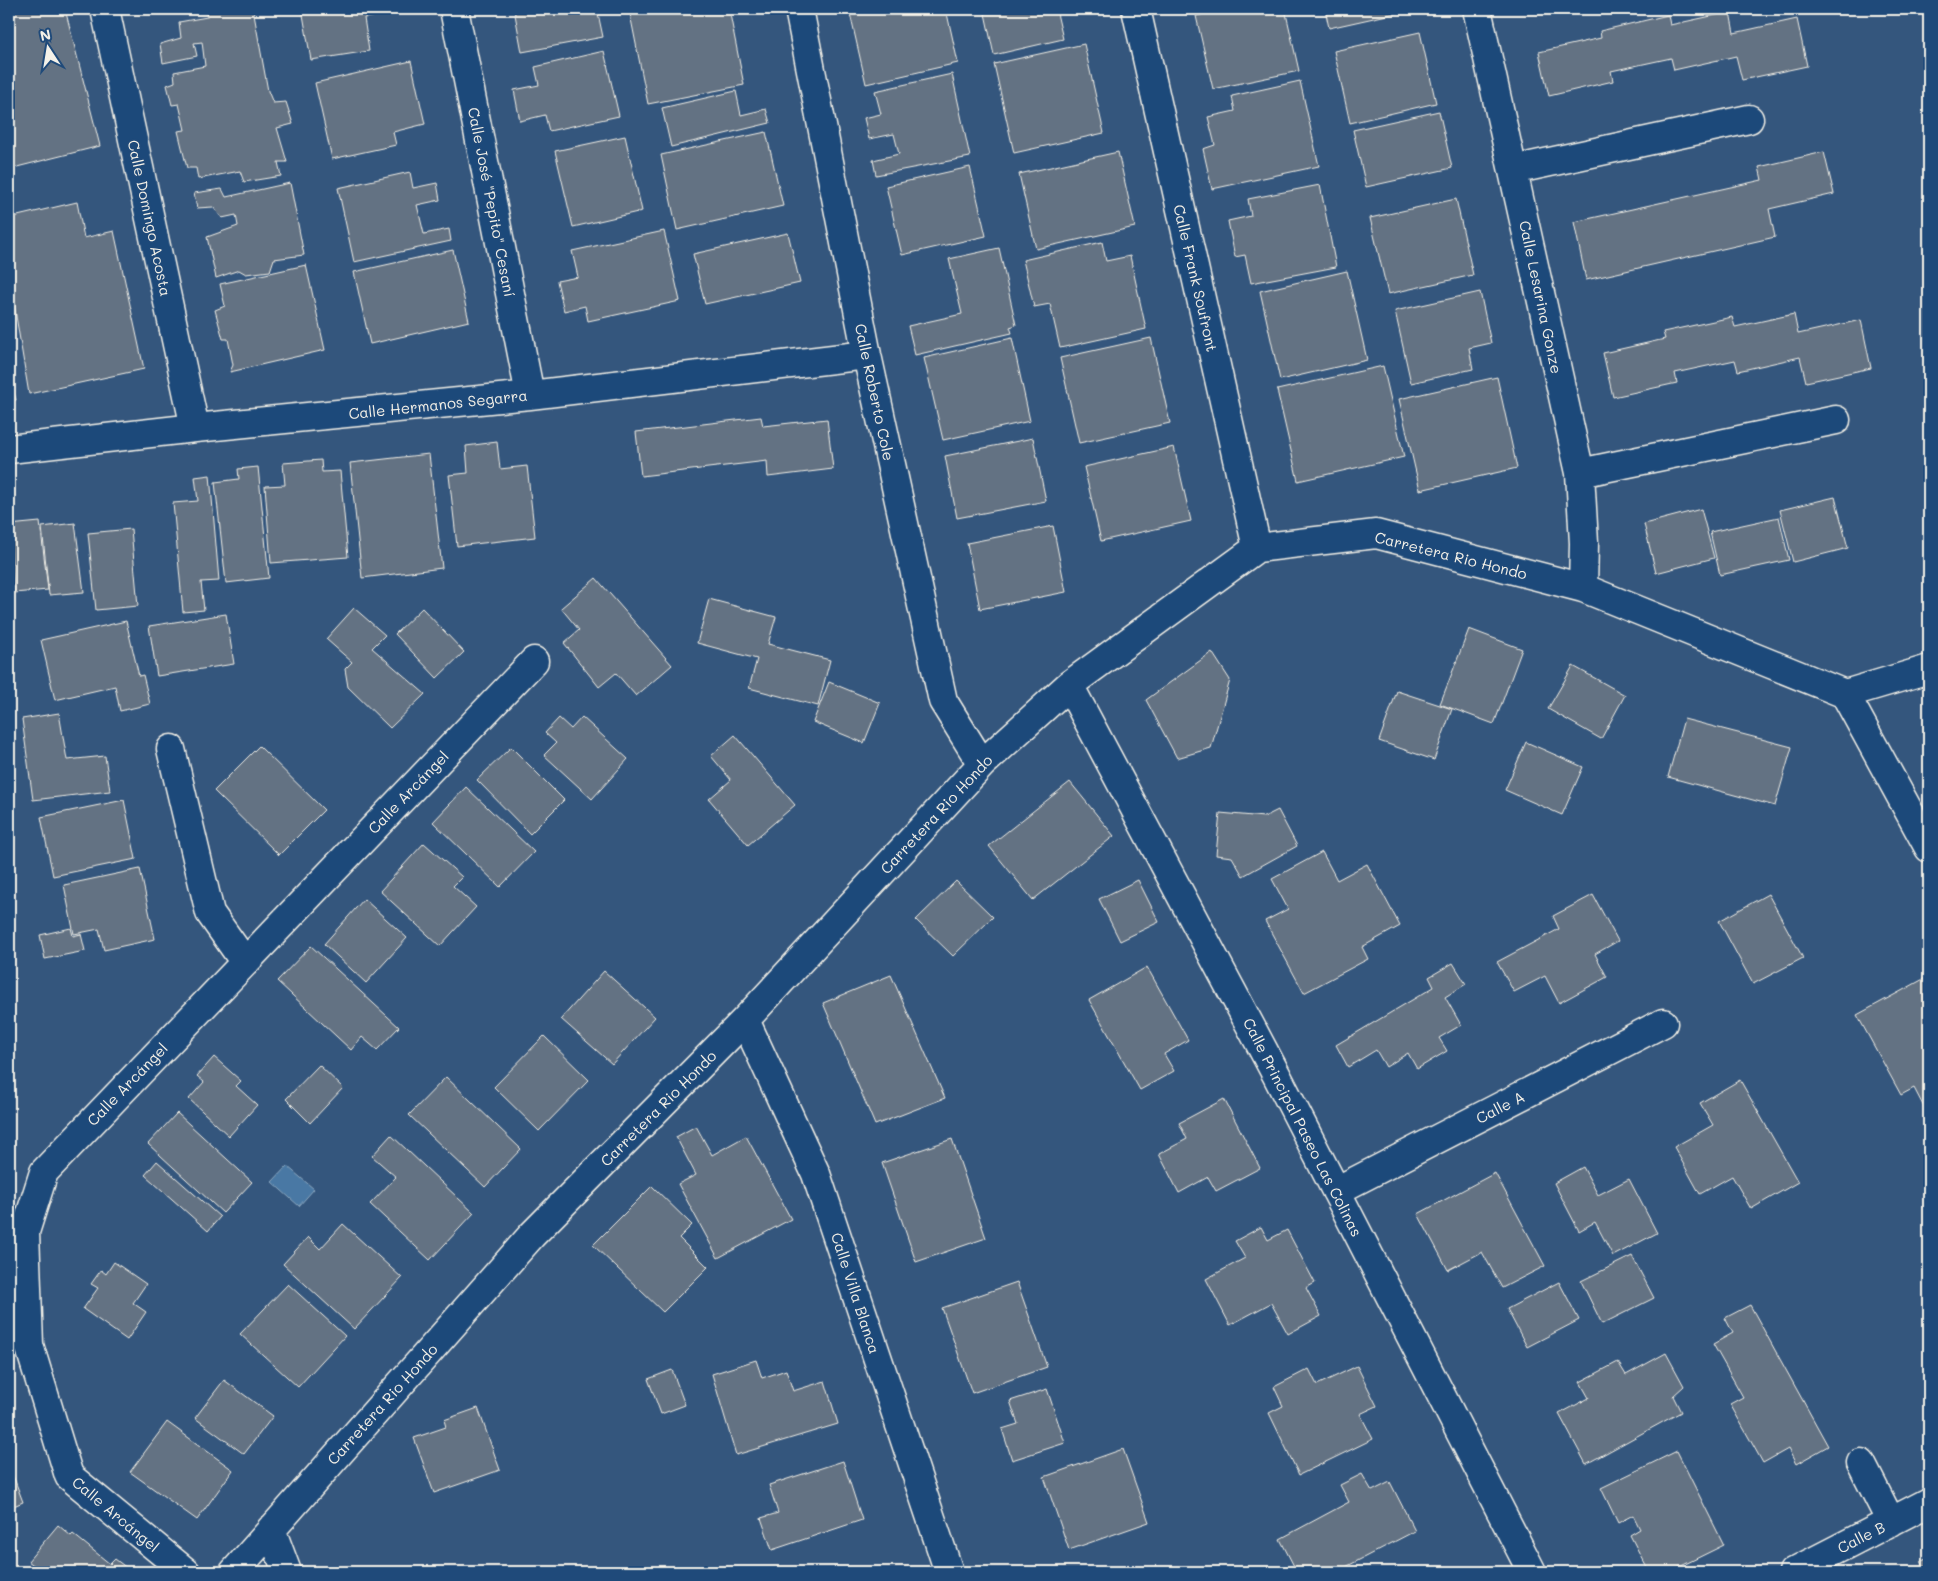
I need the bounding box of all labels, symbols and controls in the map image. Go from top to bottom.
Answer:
north arrow [22,22,72,72]
text: N [38,24,52,45]
street label: Calle José "Pepito" Cesaní [464,105,520,299]
street label: Calle Domingo Acosta [124,138,176,298]
street label: Calle Frank Soufront [1169,202,1223,354]
street label: Calle Lesarina Gonze [1515,219,1567,375]
street label: Calle Roberto Cole [851,322,899,462]
street label: Calle Hermanos Segarra [347,385,529,423]
street label: Carretera Rio Hondo [1373,526,1529,584]
street label: Calle Arcángel [363,746,453,838]
street label: Carretera Rio Hondo [875,750,997,878]
street label: Calle Principal Paseo Las Colinas [1239,1014,1367,1240]
street label: Calle Arcángel [82,1038,172,1130]
street label: Carretera Rio Hondo [596,1046,720,1170]
street label: Calle A [1472,1086,1528,1128]
street label: Calle Villa Blanca [827,1230,885,1356]
street label: Carretera Rio Hondo [322,1339,442,1469]
street label: Calle Arcángel [68,1472,164,1556]
street label: Calle B [1834,1517,1888,1557]

